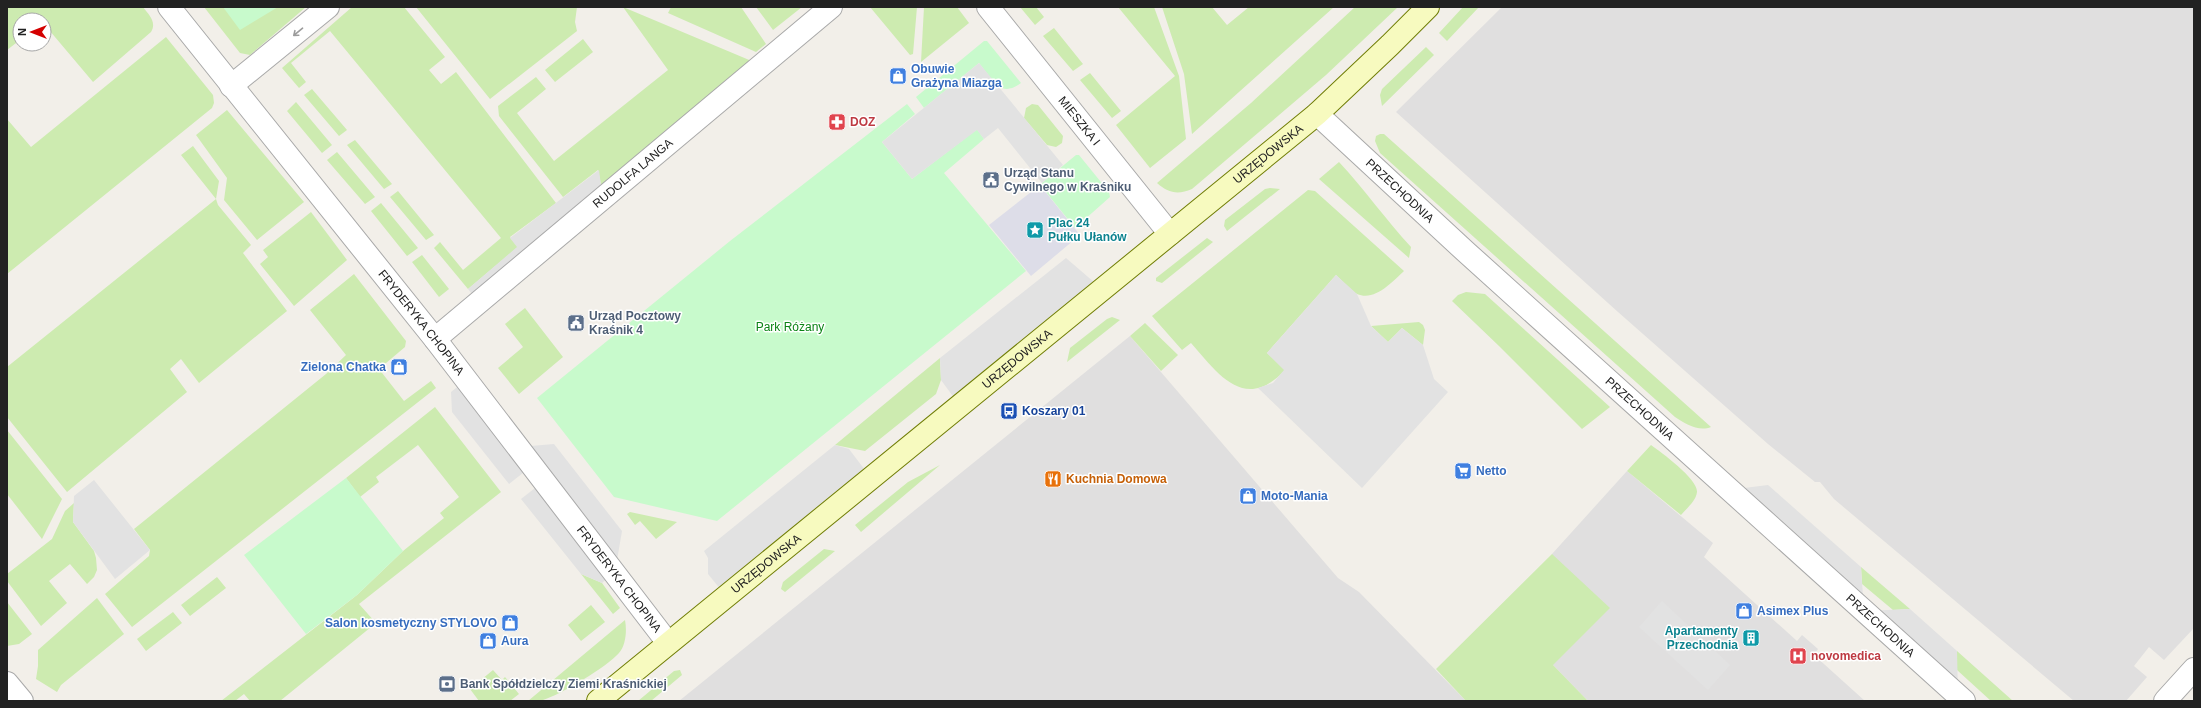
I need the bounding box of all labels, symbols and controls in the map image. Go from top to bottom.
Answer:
north arrow [12,12,52,52]
one-way arrow [292,27,303,36]
text: N [16,28,28,36]
place label: Obuwie Grażyna Miazga [911,62,1002,90]
shop icon: Obuwie Grażyna Miazga [888,66,908,86]
street label: MIESZKA I [1055,94,1103,148]
pharmacy icon: DOZ [827,112,847,132]
place label: DOZ [850,115,875,129]
street label: URZĘDOWSKA [1230,121,1306,187]
street label: RUDOLFA LANGA [590,136,676,211]
street label: PRZECHODNIA [1363,156,1437,226]
place label: Urząd Stanu Cywilnego w Kraśniku [1004,166,1131,194]
public building icon: Urząd Stanu Cywilnego w Kraśniku [981,170,1001,190]
place label: Plac 24 Pułku Ułanów [1048,216,1127,244]
place icon: Plac 24 Pułku Ułanów [1025,220,1045,240]
street label: FRYDERYKA CHOPINA [375,267,467,378]
place label: Urząd Pocztowy Kraśnik 4 [589,309,681,337]
public building icon: Urząd Pocztowy Kraśnik 4 [566,313,586,333]
park label: Park Różany [756,320,824,334]
street label: URZĘDOWSKA [979,326,1055,392]
shop icon: Zielona Chatka [389,357,409,377]
place label: Zielona Chatka [301,360,386,374]
street label: PRZECHODNIA [1603,374,1677,443]
bus stop icon: Koszary 01 [999,401,1019,421]
place label: Koszary 01 [1022,404,1086,418]
supermarket icon: Netto [1453,461,1473,481]
place label: Netto [1476,464,1507,478]
restaurant icon: Kuchnia Domowa [1043,469,1063,489]
place label: Kuchnia Domowa [1066,472,1167,486]
shop icon: Moto-Mania [1238,486,1258,506]
place label: Moto-Mania [1261,489,1328,503]
street label: FRYDERYKA CHOPINA [574,523,664,635]
street label: URZĘDOWSKA [728,531,804,596]
street label: PRZECHODNIA [1843,591,1918,660]
shop icon: Asimex Plus [1734,601,1754,621]
place label: Asimex Plus [1757,604,1829,618]
shop icon: Salon kosmetyczny STYLOVO [500,613,520,633]
place label: Salon kosmetyczny STYLOVO [325,616,497,630]
place label: Apartamenty Przechodnia [1665,624,1738,652]
building icon: Apartamenty Przechodnia [1741,628,1761,648]
shop icon: Aura [478,631,498,651]
place label: Aura [501,634,529,648]
hospital icon: novomedica [1788,646,1808,666]
place label: novomedica [1811,649,1881,663]
bank icon: Bank Spółdzielczy Ziemi Kraśnickiej [437,674,457,694]
place label: Bank Spółdzielczy Ziemi Kraśnickiej [460,677,667,691]

